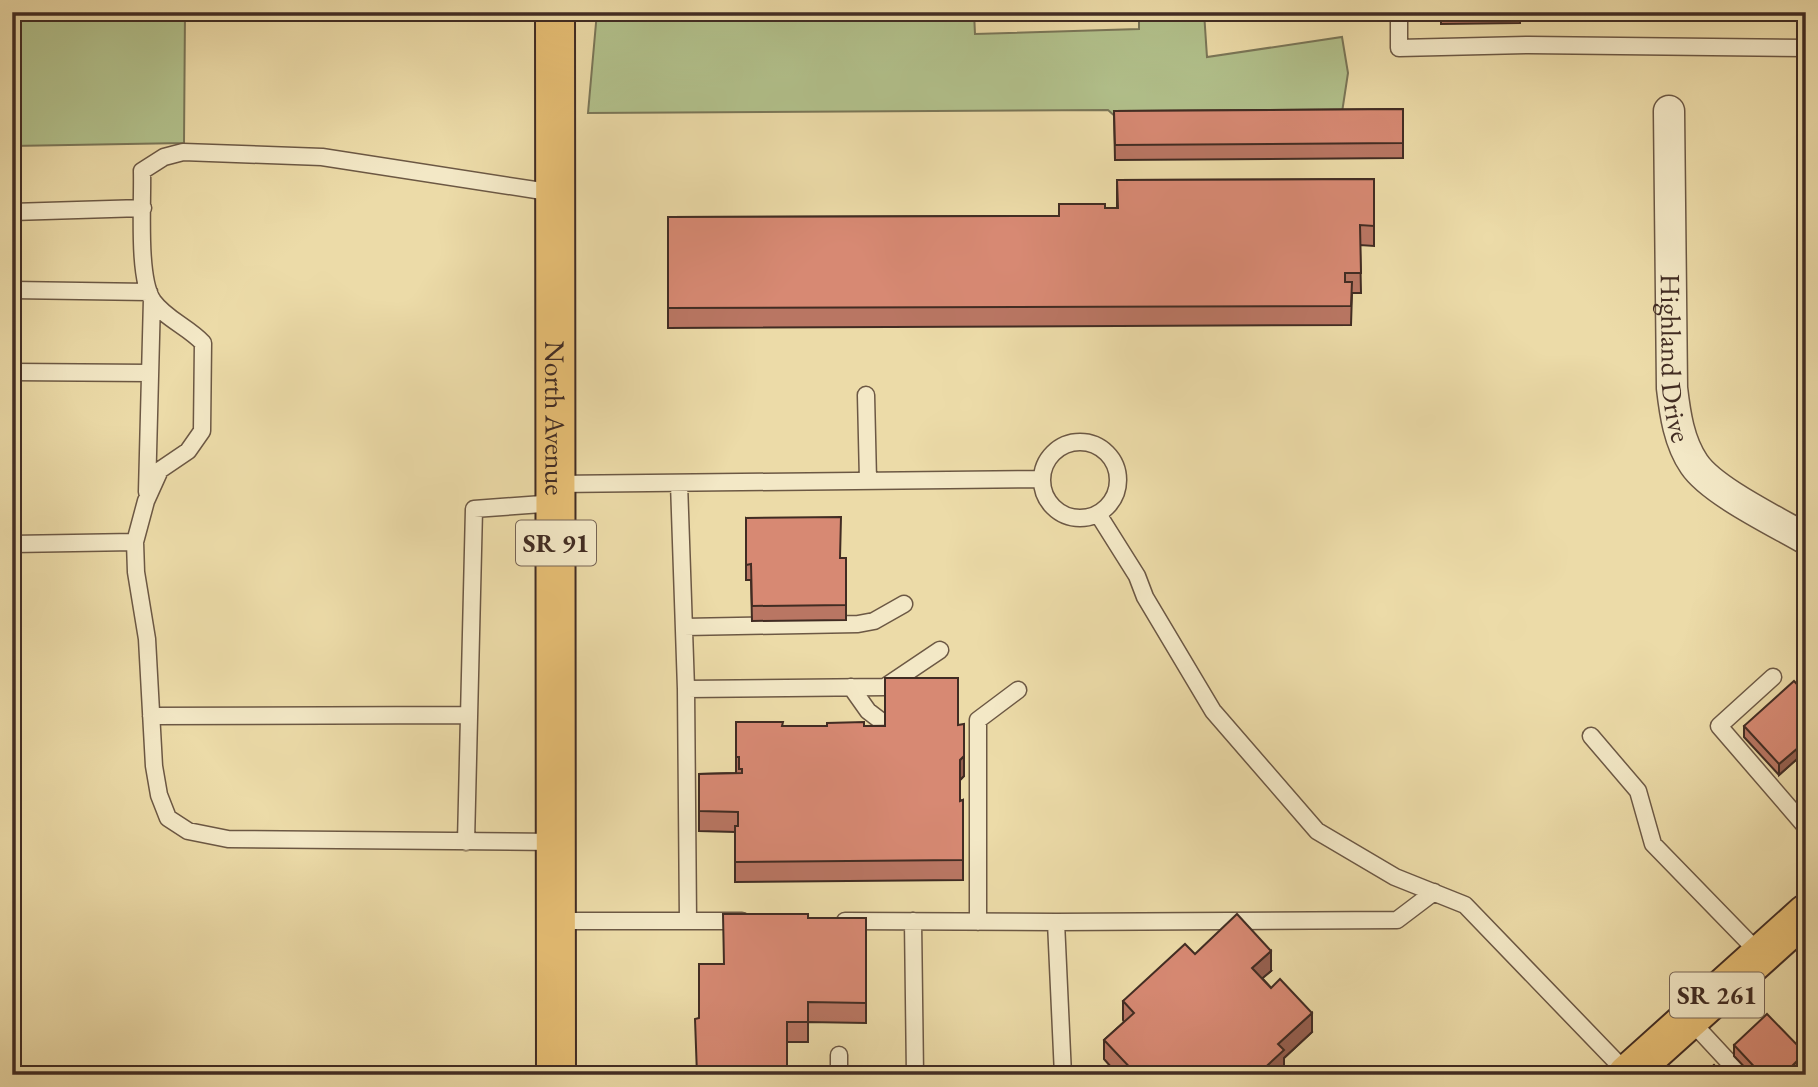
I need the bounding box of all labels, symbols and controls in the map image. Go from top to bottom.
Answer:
street label: Highland Drive [1653,274,1700,447]
street label: North Avenue [537,341,573,495]
road number: SR 91 [516,520,596,566]
road number: SR 261 [1670,972,1764,1018]

